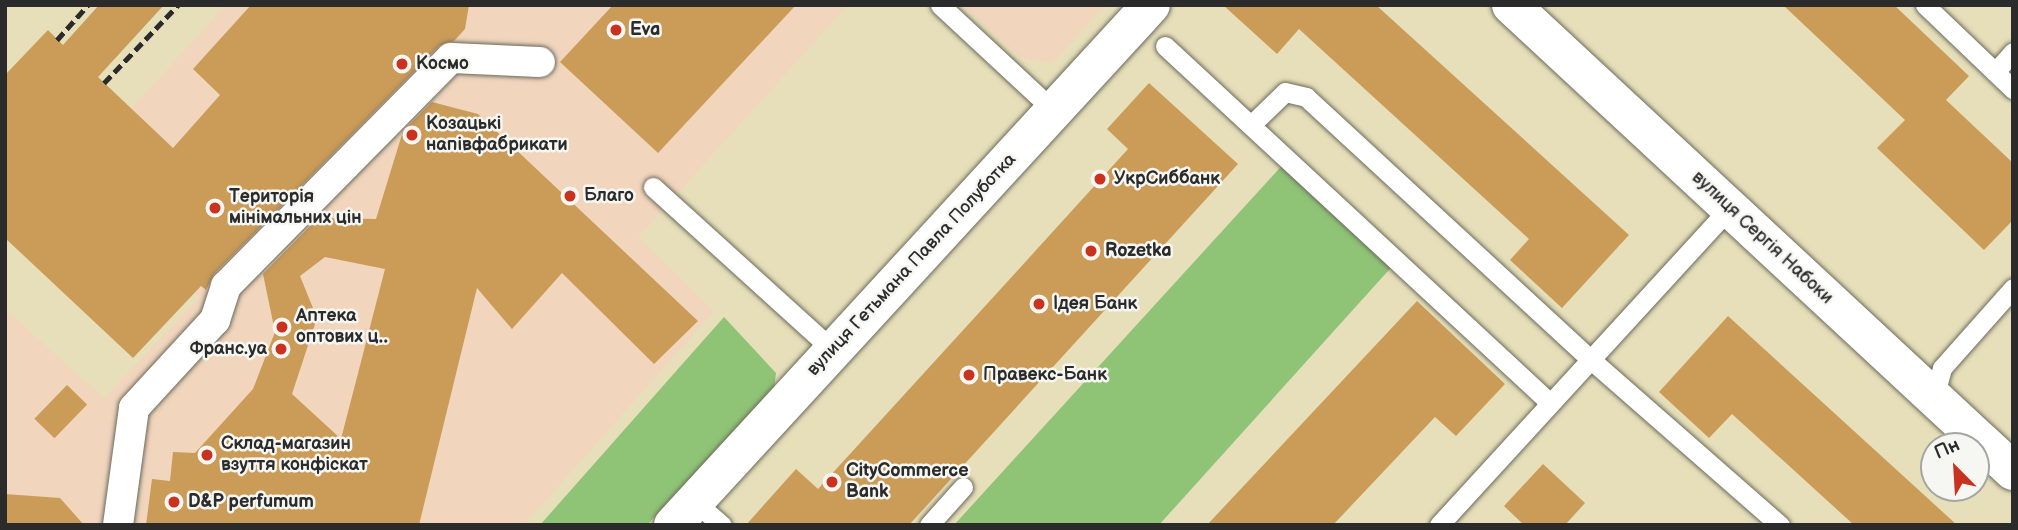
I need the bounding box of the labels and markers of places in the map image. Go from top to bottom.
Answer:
place label: Eva [630,19,660,41]
marker: Eva [608,22,624,38]
place label: Космо [416,53,469,75]
marker: Космо [394,56,410,72]
place label: Козацькі напівфабрикати [426,114,568,156]
marker: Козацькі напівфабрикати [404,127,420,143]
place label: УкрСиббанк [1114,168,1220,190]
marker: УкрСиббанк [1092,171,1108,187]
place label: Благо [584,185,634,207]
place label: Територія мінімальних цін [229,187,362,230]
marker: Благо [562,188,578,204]
marker: Територія мінімальних цін [207,200,223,216]
place label: Rozetka [1105,240,1172,262]
marker: Rozetka [1083,243,1099,259]
place label: Ідея Банк [1053,293,1137,315]
marker: Ідея Банк [1031,296,1047,312]
place label: Аптека оптових ц‥ [296,306,388,348]
marker: Аптека оптових ц‥ [274,319,290,335]
place label: Франс.уа [190,338,267,360]
marker: Франс.уа [273,341,289,357]
place label: Правекс-Банк [983,364,1107,386]
marker: Правекс-Банк [961,367,977,383]
place label: Склад-магазин взуття конфіскат [221,434,368,476]
marker: Склад-магазин взуття конфіскат [199,447,215,463]
place label: CityCommerce Bank [846,461,968,504]
marker: CityCommerce Bank [824,474,840,490]
place label: D&P perfumum [188,491,314,513]
marker: D&P perfumum [166,494,182,510]

